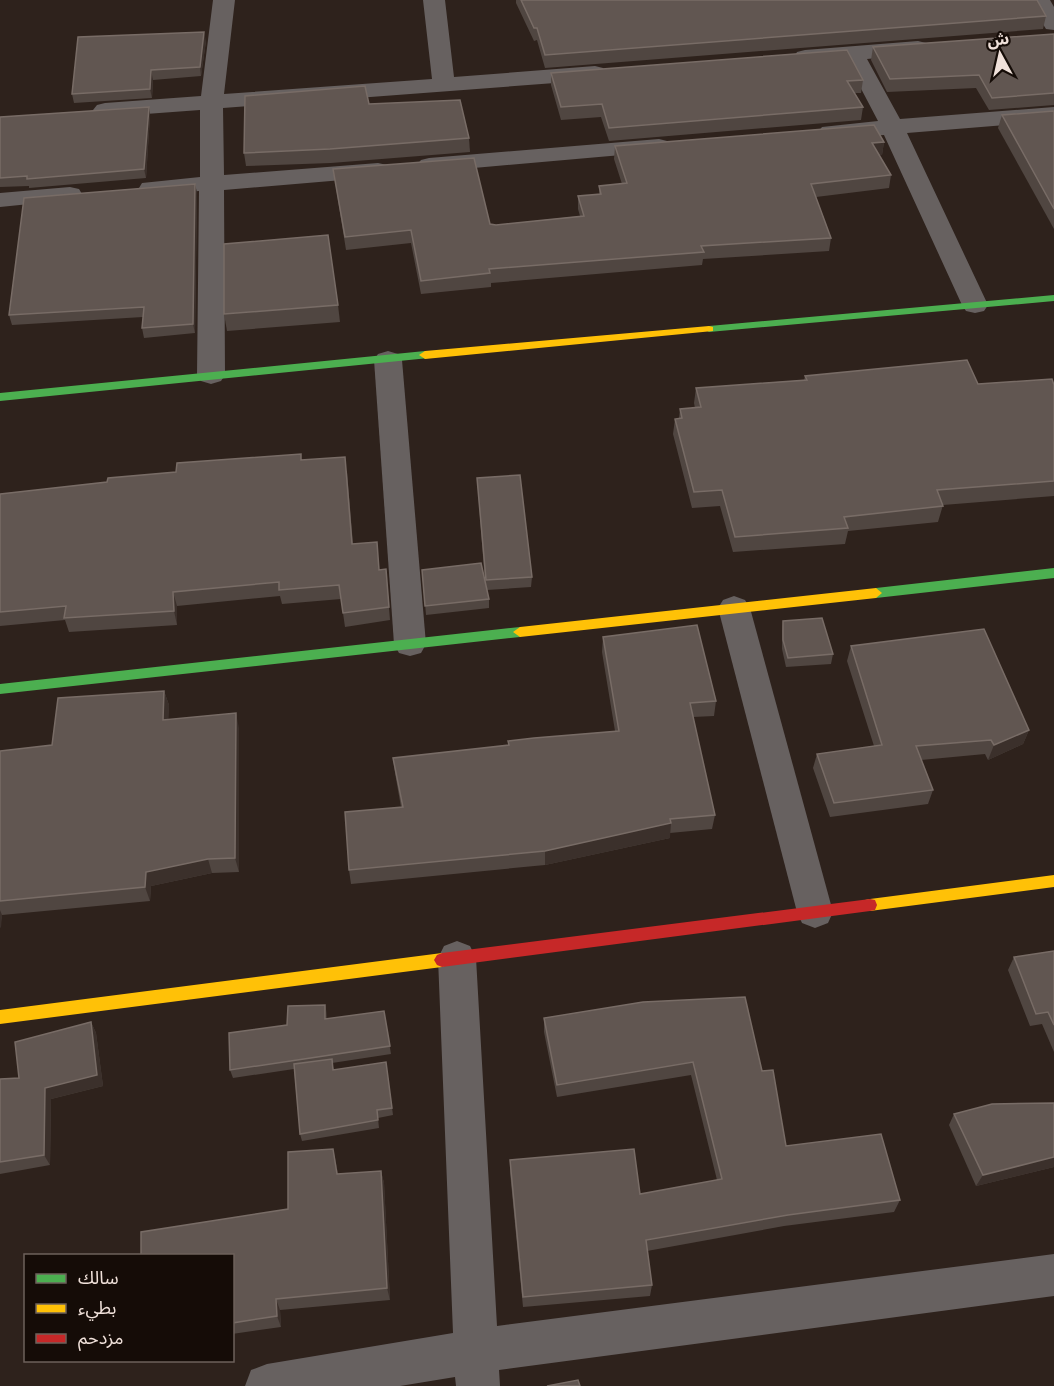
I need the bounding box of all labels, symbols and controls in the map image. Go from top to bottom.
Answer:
north arrow [970,24,1030,84]
text: ش [986,29,1010,51]
legend [24,1254,234,1362]
text: سالك [78,1267,119,1289]
text: بطيء [78,1297,116,1321]
text: مزدحم [78,1327,123,1351]

